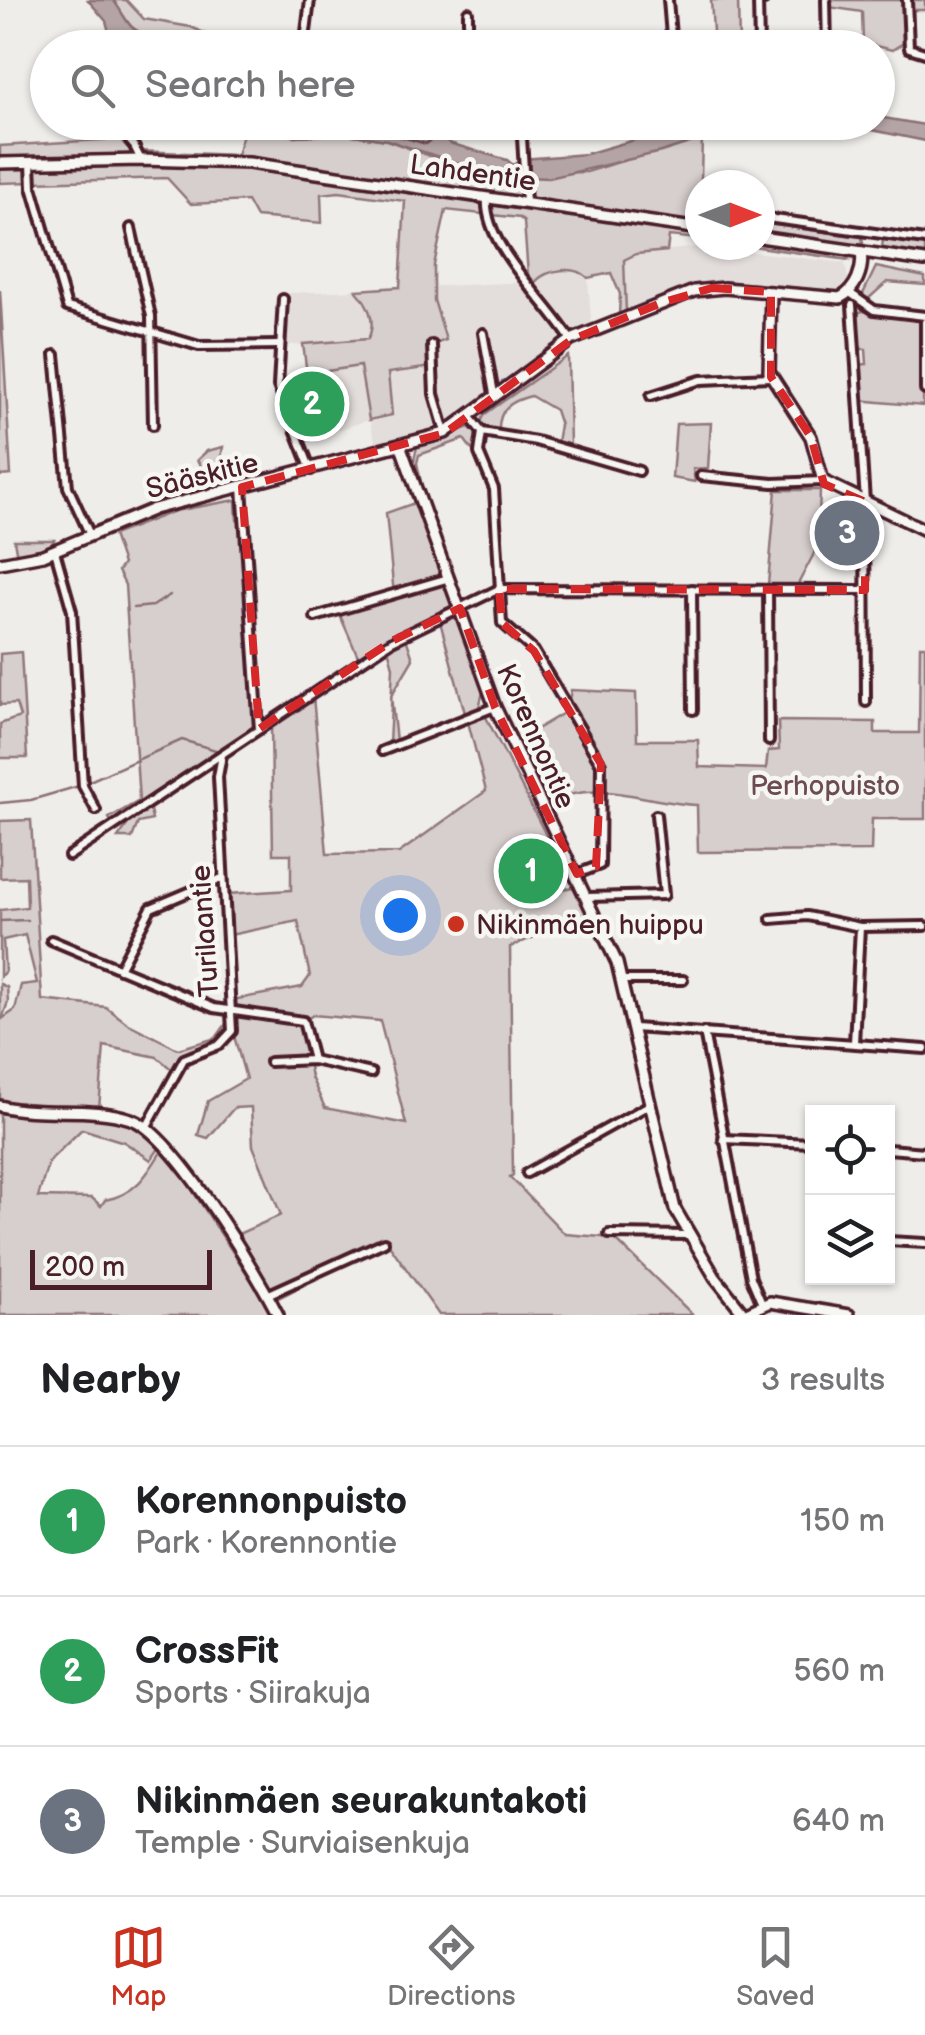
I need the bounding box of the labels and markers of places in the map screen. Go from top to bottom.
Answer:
pin: 2 [280,366,344,442]
pin: 3 [814,496,880,570]
pin: 1 [498,834,564,908]
place label: Nikinmäen huippu [476,909,704,942]
marker: Nikinmäen huippu [445,913,467,935]

